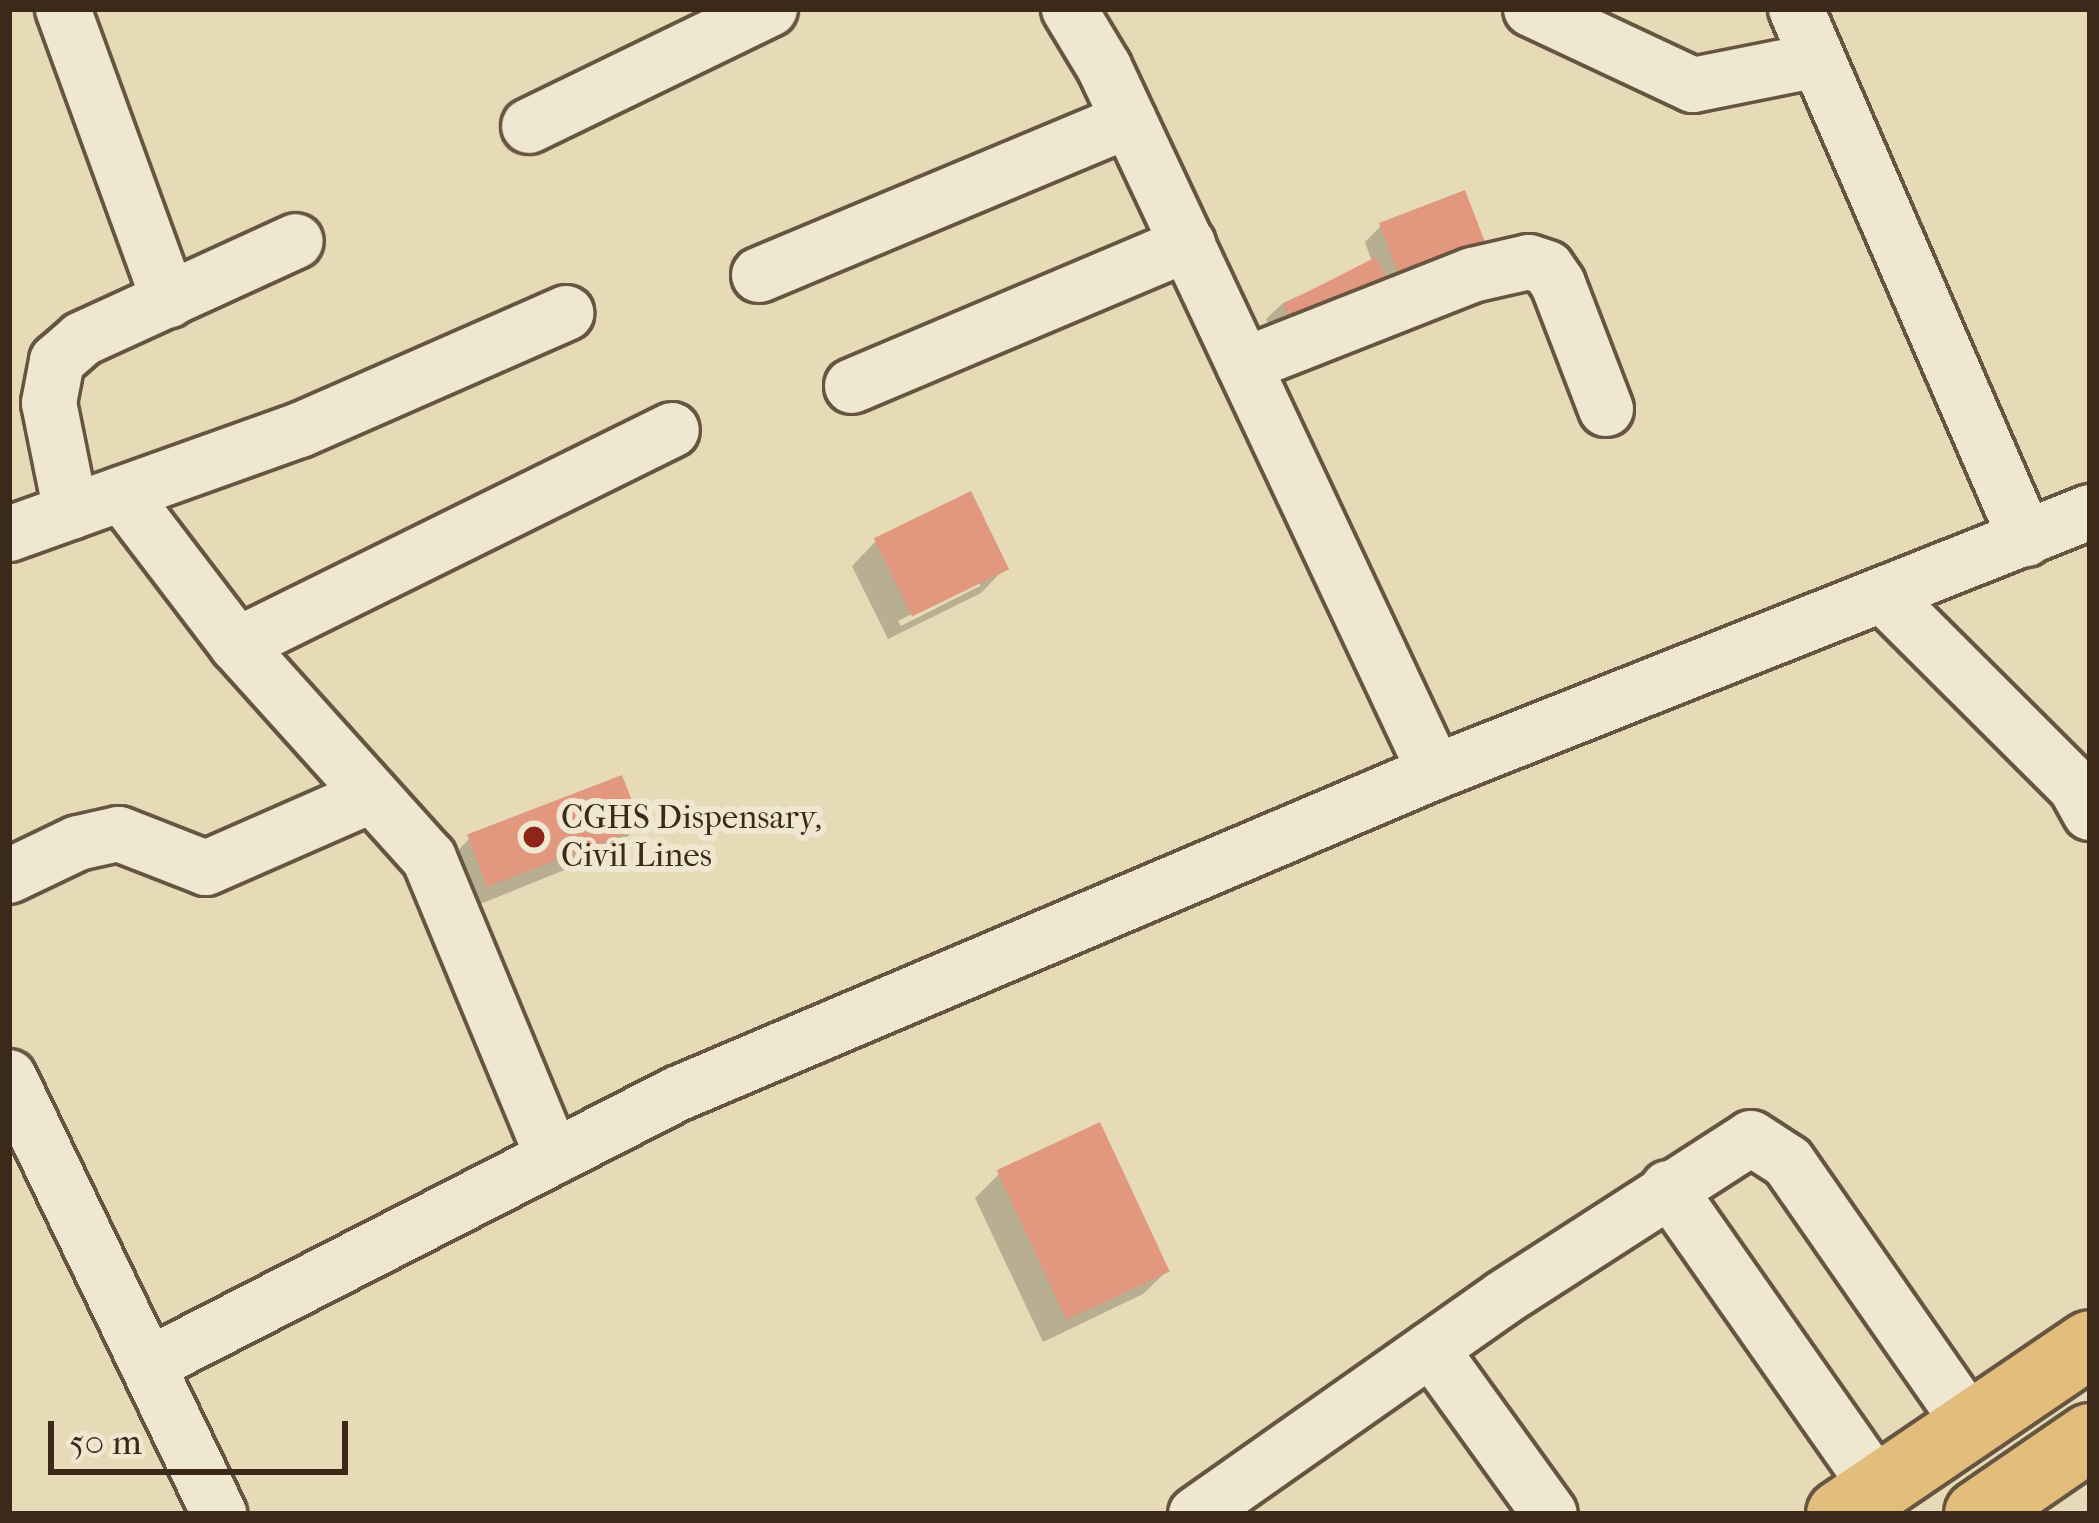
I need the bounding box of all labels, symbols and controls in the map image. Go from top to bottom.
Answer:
place label: CGHS Dispensary, Civil Lines [561,798,822,876]
marker: CGHS Dispensary, Civil Lines [518,821,550,853]
scale bar [54,1397,354,1471]
text: 50 m [69,1421,142,1463]

